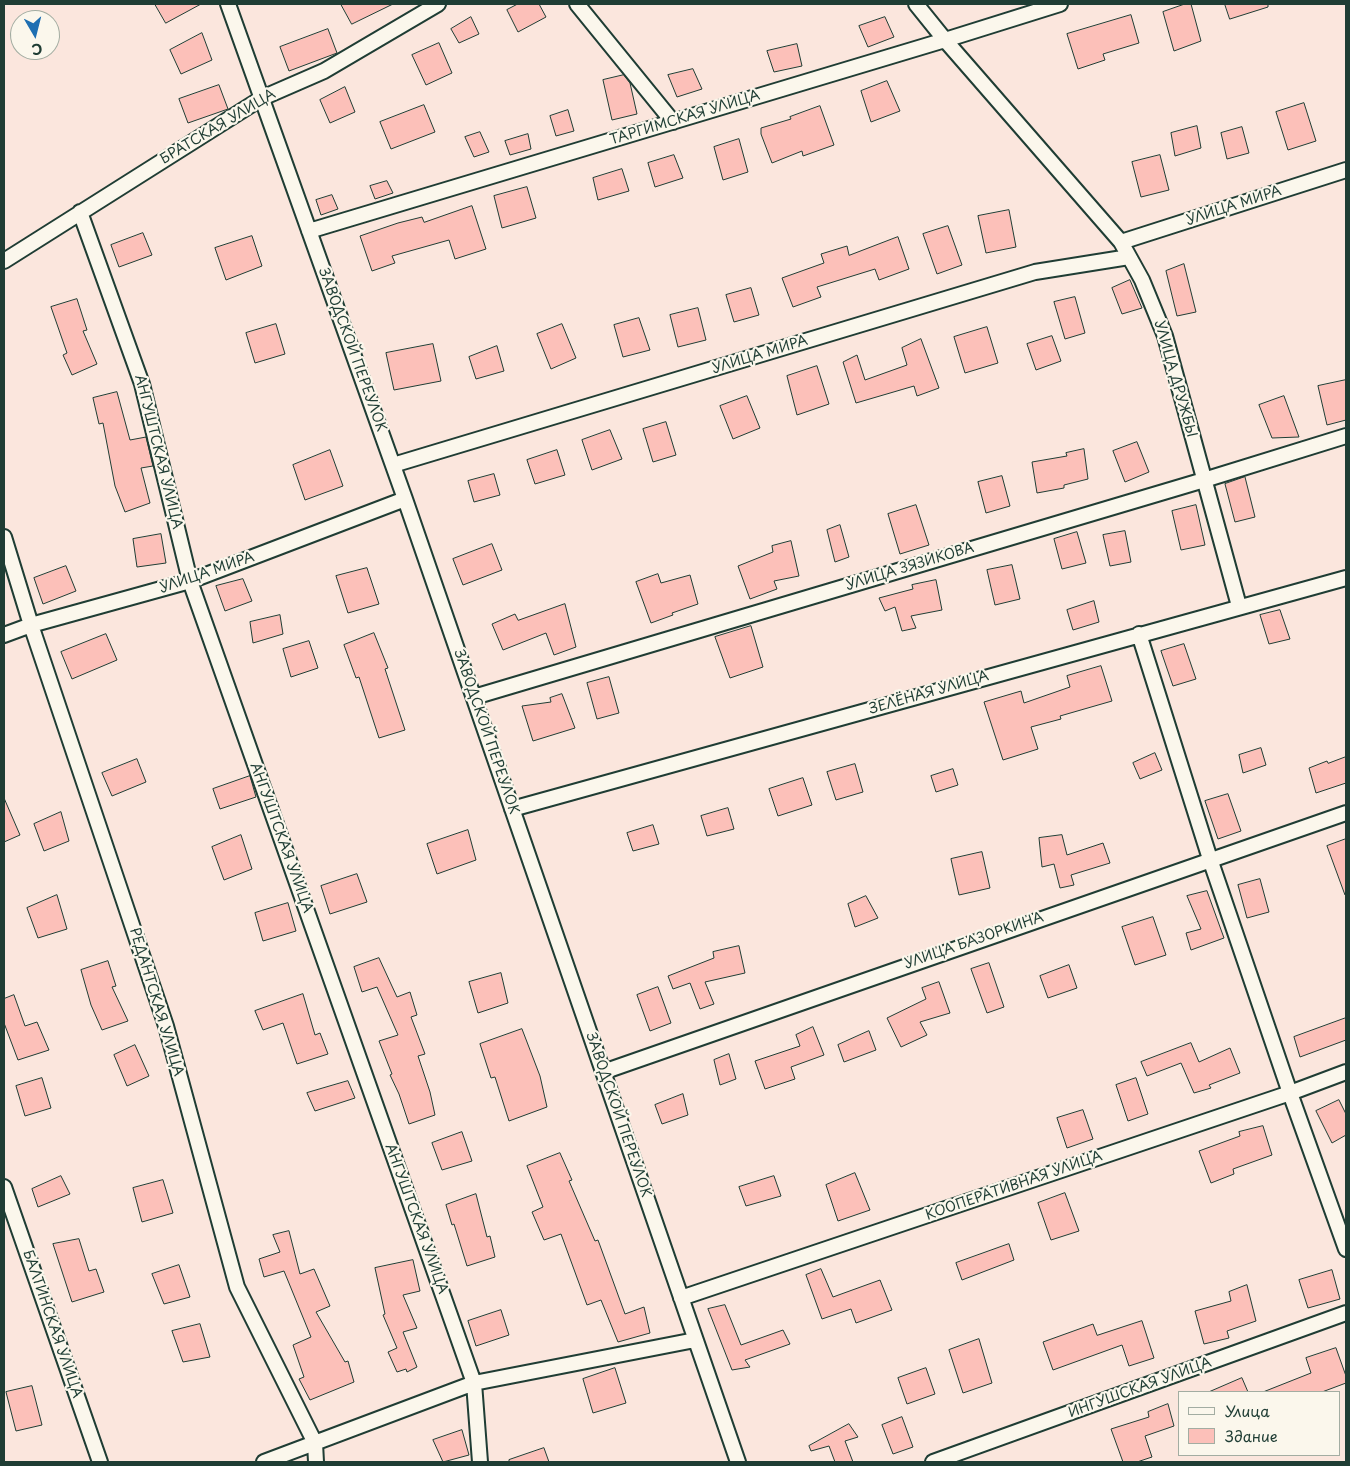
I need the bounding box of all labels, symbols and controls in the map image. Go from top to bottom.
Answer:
north arrow [10,10,60,60]
text: С [30,38,44,60]
street label: БРАТСКАЯ УЛИЦА [157,86,279,168]
street label: ТАРГИМСКАЯ УЛИЦА [608,87,762,149]
street label: УЛИЦА МИРА [1184,183,1284,229]
street label: ЗАВОДСКОЙ ПЕРЕУЛОК [315,266,389,434]
street label: УЛИЦА ДРУЖБЫ [1150,319,1200,439]
street label: УЛИЦА МИРА [710,332,810,378]
street label: АНГУШТСКАЯ УЛИЦА [131,373,185,531]
street label: УЛИЦА ЗЯЗИКОВА [844,540,976,594]
street label: УЛИЦА МИРА [157,549,257,597]
street label: ЗАВОДСКОЙ ПЕРЕУЛОК [450,648,522,816]
street label: ЗЕЛЁНАЯ УЛИЦА [867,668,991,718]
street label: АНГУШТСКАЯ УЛИЦА [246,761,316,915]
street label: УЛИЦА БАЗОРКИНА [902,909,1046,973]
street label: РЕДАНТСКАЯ УЛИЦА [125,926,187,1078]
street label: ЗАВОДСКОЙ ПЕРЕУЛОК [582,1031,654,1199]
street label: АНГУШТСКАЯ УЛИЦА [381,1142,451,1296]
street label: КООПЕРАТИВНАЯ УЛИЦА [923,1148,1105,1224]
street label: БАЛТИНСКАЯ УЛИЦА [19,1248,85,1400]
street label: ИНГУШСКАЯ УЛИЦА [1066,1354,1214,1422]
legend [1178,1391,1340,1456]
text: Улица [1225,1399,1270,1422]
text: Здание [1225,1424,1278,1447]

